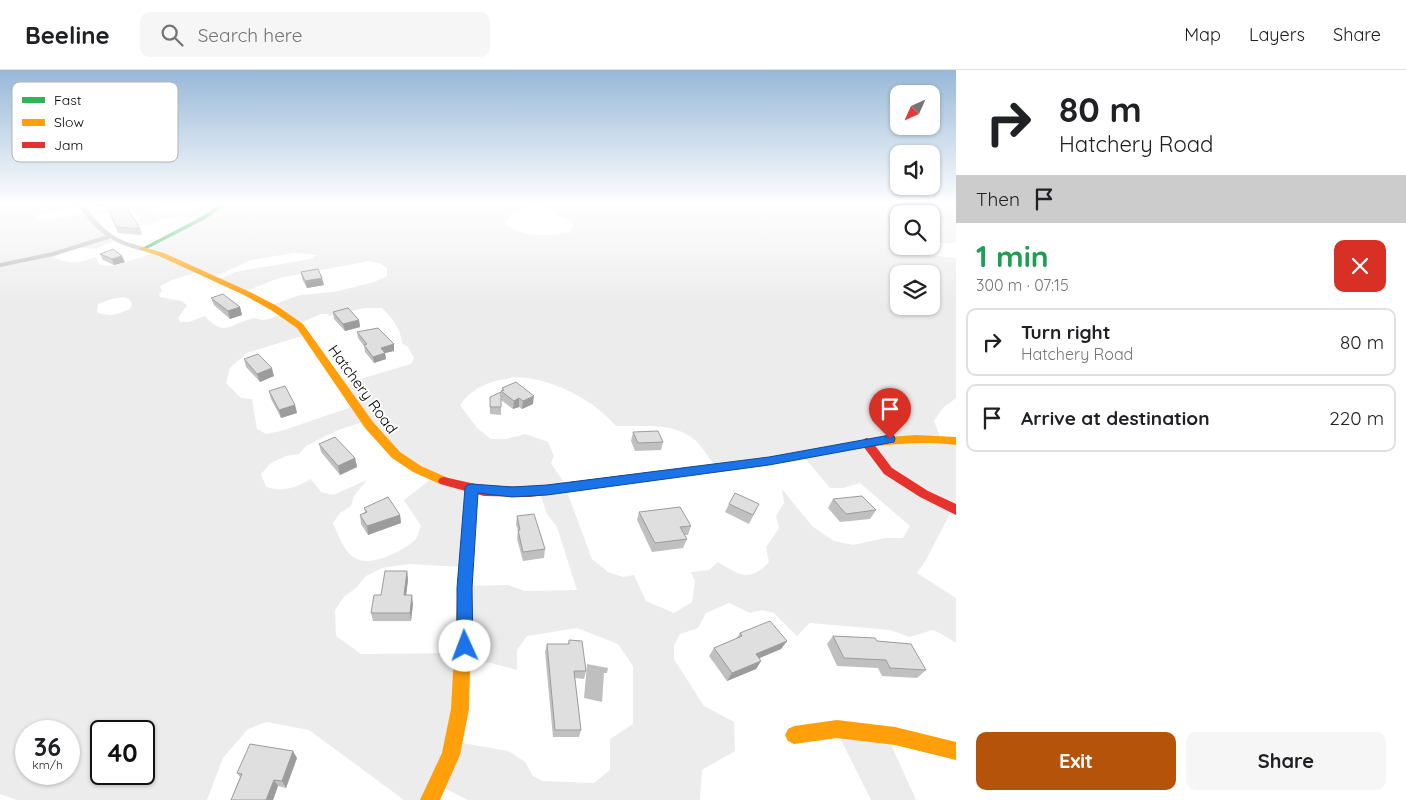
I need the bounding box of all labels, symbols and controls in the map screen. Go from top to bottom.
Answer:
search box [140,12,490,57]
text: Beeline [25,20,110,50]
icon: search [158,21,186,49]
text: Search here [198,23,303,47]
text: Map [1184,23,1221,46]
text: Layers [1249,23,1305,46]
text: Share [1333,23,1381,46]
legend [12,82,178,162]
north arrow [890,85,940,135]
map controls [890,85,940,315]
text: 80 m [1059,87,1142,131]
icon: right [976,90,1041,155]
text: Fast [54,91,82,109]
text: Slow [54,113,84,131]
text: Hatchery Road [1059,130,1213,158]
text: Jam [54,136,83,154]
button: sound [890,145,940,195]
icon: arrive [1030,185,1058,213]
text: Then [976,187,1020,211]
button: search [890,205,940,255]
text: 1 min [976,237,1049,275]
button: close [1334,240,1386,292]
button: layers [890,265,940,315]
text: 300 m · 07:15 [976,275,1069,295]
text: Turn right [1021,320,1110,344]
icon: right [978,328,1006,356]
text: 80 m [1340,330,1384,354]
street label: Hatchery Road [324,341,402,437]
text: Hatchery Road [1021,344,1133,364]
pin [869,388,911,439]
icon: arrive [876,395,904,423]
icon: arrive [978,404,1006,432]
text: Arrive at destination [1021,406,1210,430]
text: 220 m [1329,406,1384,430]
position arrow [438,619,490,671]
speed limit sign: 40 [90,720,155,785]
text: 36 [34,731,61,762]
button: Exit [976,732,1176,790]
button: Share [1186,732,1386,790]
text: km/h [32,757,63,772]

